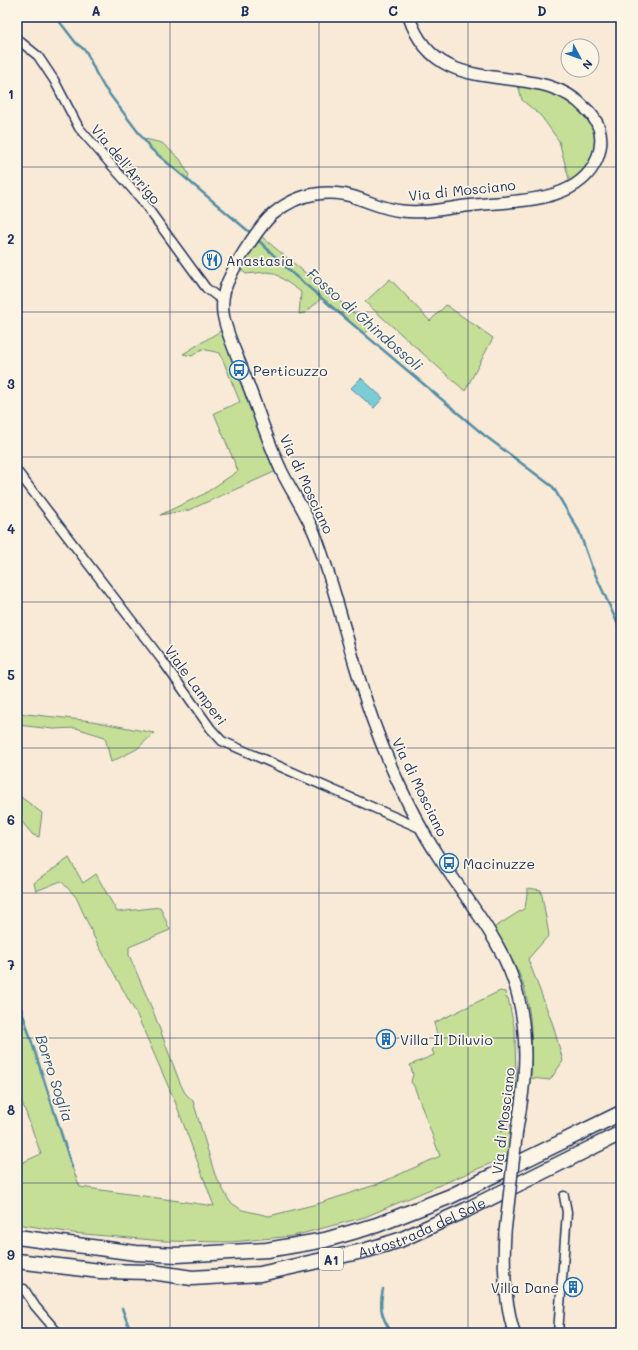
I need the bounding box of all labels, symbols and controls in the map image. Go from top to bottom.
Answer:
text: A [91,2,101,19]
text: B [241,2,250,19]
text: C [388,2,398,19]
text: D [537,2,547,19]
north arrow [560,38,600,78]
text: N [580,57,596,73]
text: 1 [8,85,14,102]
street label: Via dell'Arrigo [87,120,165,208]
street label: Via di Mosciano [407,175,517,205]
text: 2 [7,230,15,247]
restaurant icon: Anastasia [201,249,223,271]
place label: Anastasia [226,251,294,270]
water label: Fosso di Ghindossoli [303,263,427,375]
bus stop icon: Perticuzzo [228,359,250,381]
place label: Perticuzzo [253,361,327,380]
text: 3 [7,375,15,392]
street label: Via di Mosciano [276,431,338,537]
text: 4 [7,520,15,537]
street label: Viale Lamperi [161,641,231,729]
text: 5 [7,666,15,683]
street label: Via di Mosciano [388,734,452,840]
text: 6 [7,811,15,828]
bus stop icon: Macinuzze [438,852,460,874]
place label: Macinuzze [463,854,535,873]
text: 7 [7,956,15,973]
building icon: Villa Il Diluvio [375,1028,397,1050]
place label: Villa Il Diluvio [400,1030,493,1049]
water label: Borro Soglia [31,1032,79,1124]
street label: Via di Mosciano [487,1066,519,1176]
text: 8 [7,1101,15,1118]
street label: Autostrada del Sole [356,1192,489,1261]
text: 9 [7,1246,15,1263]
road number: A1 [319,1248,343,1270]
building icon: Villa Dane [562,1276,584,1298]
place label: Villa Dane [491,1278,559,1297]

